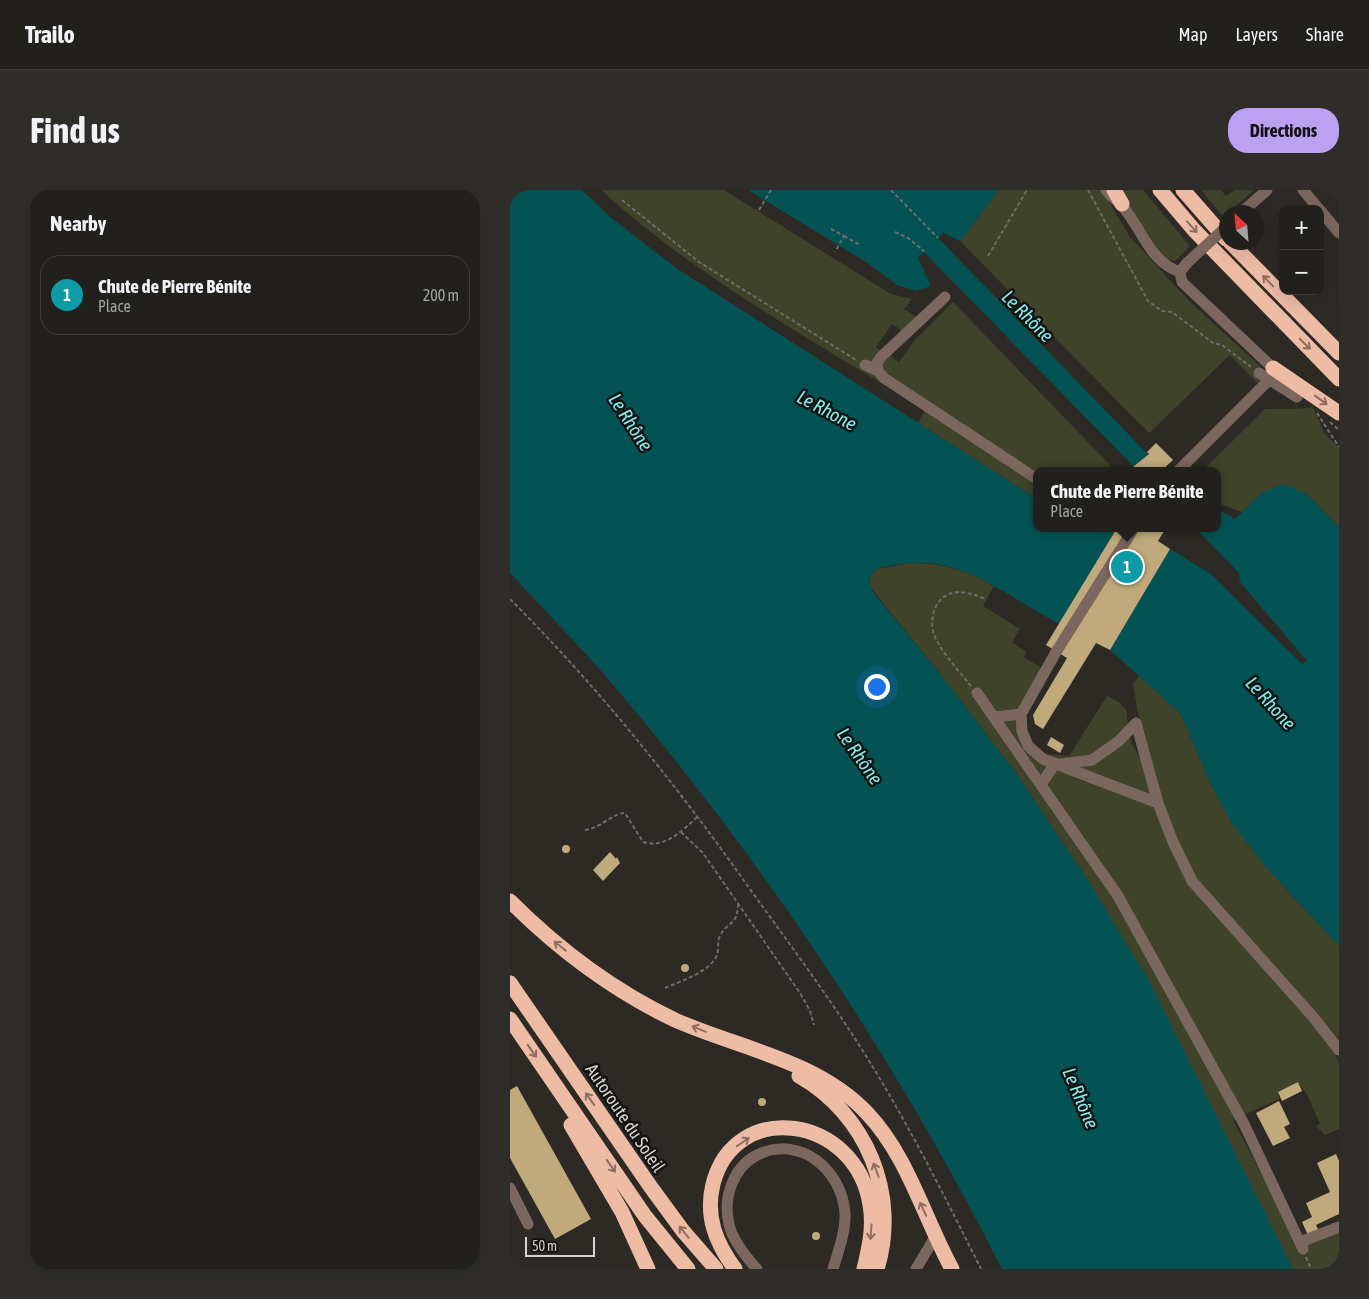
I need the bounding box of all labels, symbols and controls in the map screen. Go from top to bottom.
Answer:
text: Trailo [25,21,75,48]
text: Map [1178,24,1207,45]
text: Layers [1235,24,1278,45]
text: Share [1306,24,1344,45]
button: Directions [1228,108,1339,153]
text: Find us [30,110,120,150]
north arrow [1219,205,1264,250]
map controls [1279,205,1324,295]
button: + [1279,205,1324,250]
text: Nearby [50,211,106,235]
one-way arrow [1186,220,1197,233]
button: − [1279,250,1324,295]
text: Chute de Pierre Bénite [98,275,251,297]
one-way arrow [1261,275,1274,287]
text: 1 [63,286,71,304]
text: 200 m [423,286,459,304]
water label: Le Rhône [998,286,1058,346]
text: Place [98,297,131,315]
one-way arrow [1299,337,1311,350]
water label: Le Rhone [794,385,860,435]
water label: Le Rhône [604,389,658,455]
one-way arrow [1313,395,1327,405]
popup [1033,467,1221,532]
text: Chute de Pierre Bénite [1050,480,1204,502]
text: Place [1050,502,1083,520]
pin: 1 [1111,548,1143,586]
water label: Le Rhone [1241,672,1301,734]
your location [864,674,890,700]
water label: Le Rhône [833,723,887,789]
one-way arrow [554,941,567,952]
one-way arrow [692,1024,707,1034]
one-way arrow [527,1044,537,1058]
street label: Autoroute du Soleil [581,1059,670,1176]
water label: Le Rhône [1058,1064,1104,1132]
one-way arrow [585,1093,595,1107]
one-way arrow [736,1137,750,1147]
one-way arrow [606,1158,616,1172]
one-way arrow [871,1163,880,1178]
one-way arrow [917,1202,927,1217]
one-way arrow [866,1223,875,1239]
one-way arrow [679,1225,689,1239]
scale bar [525,1234,595,1257]
text: 50 m [532,1238,557,1254]

